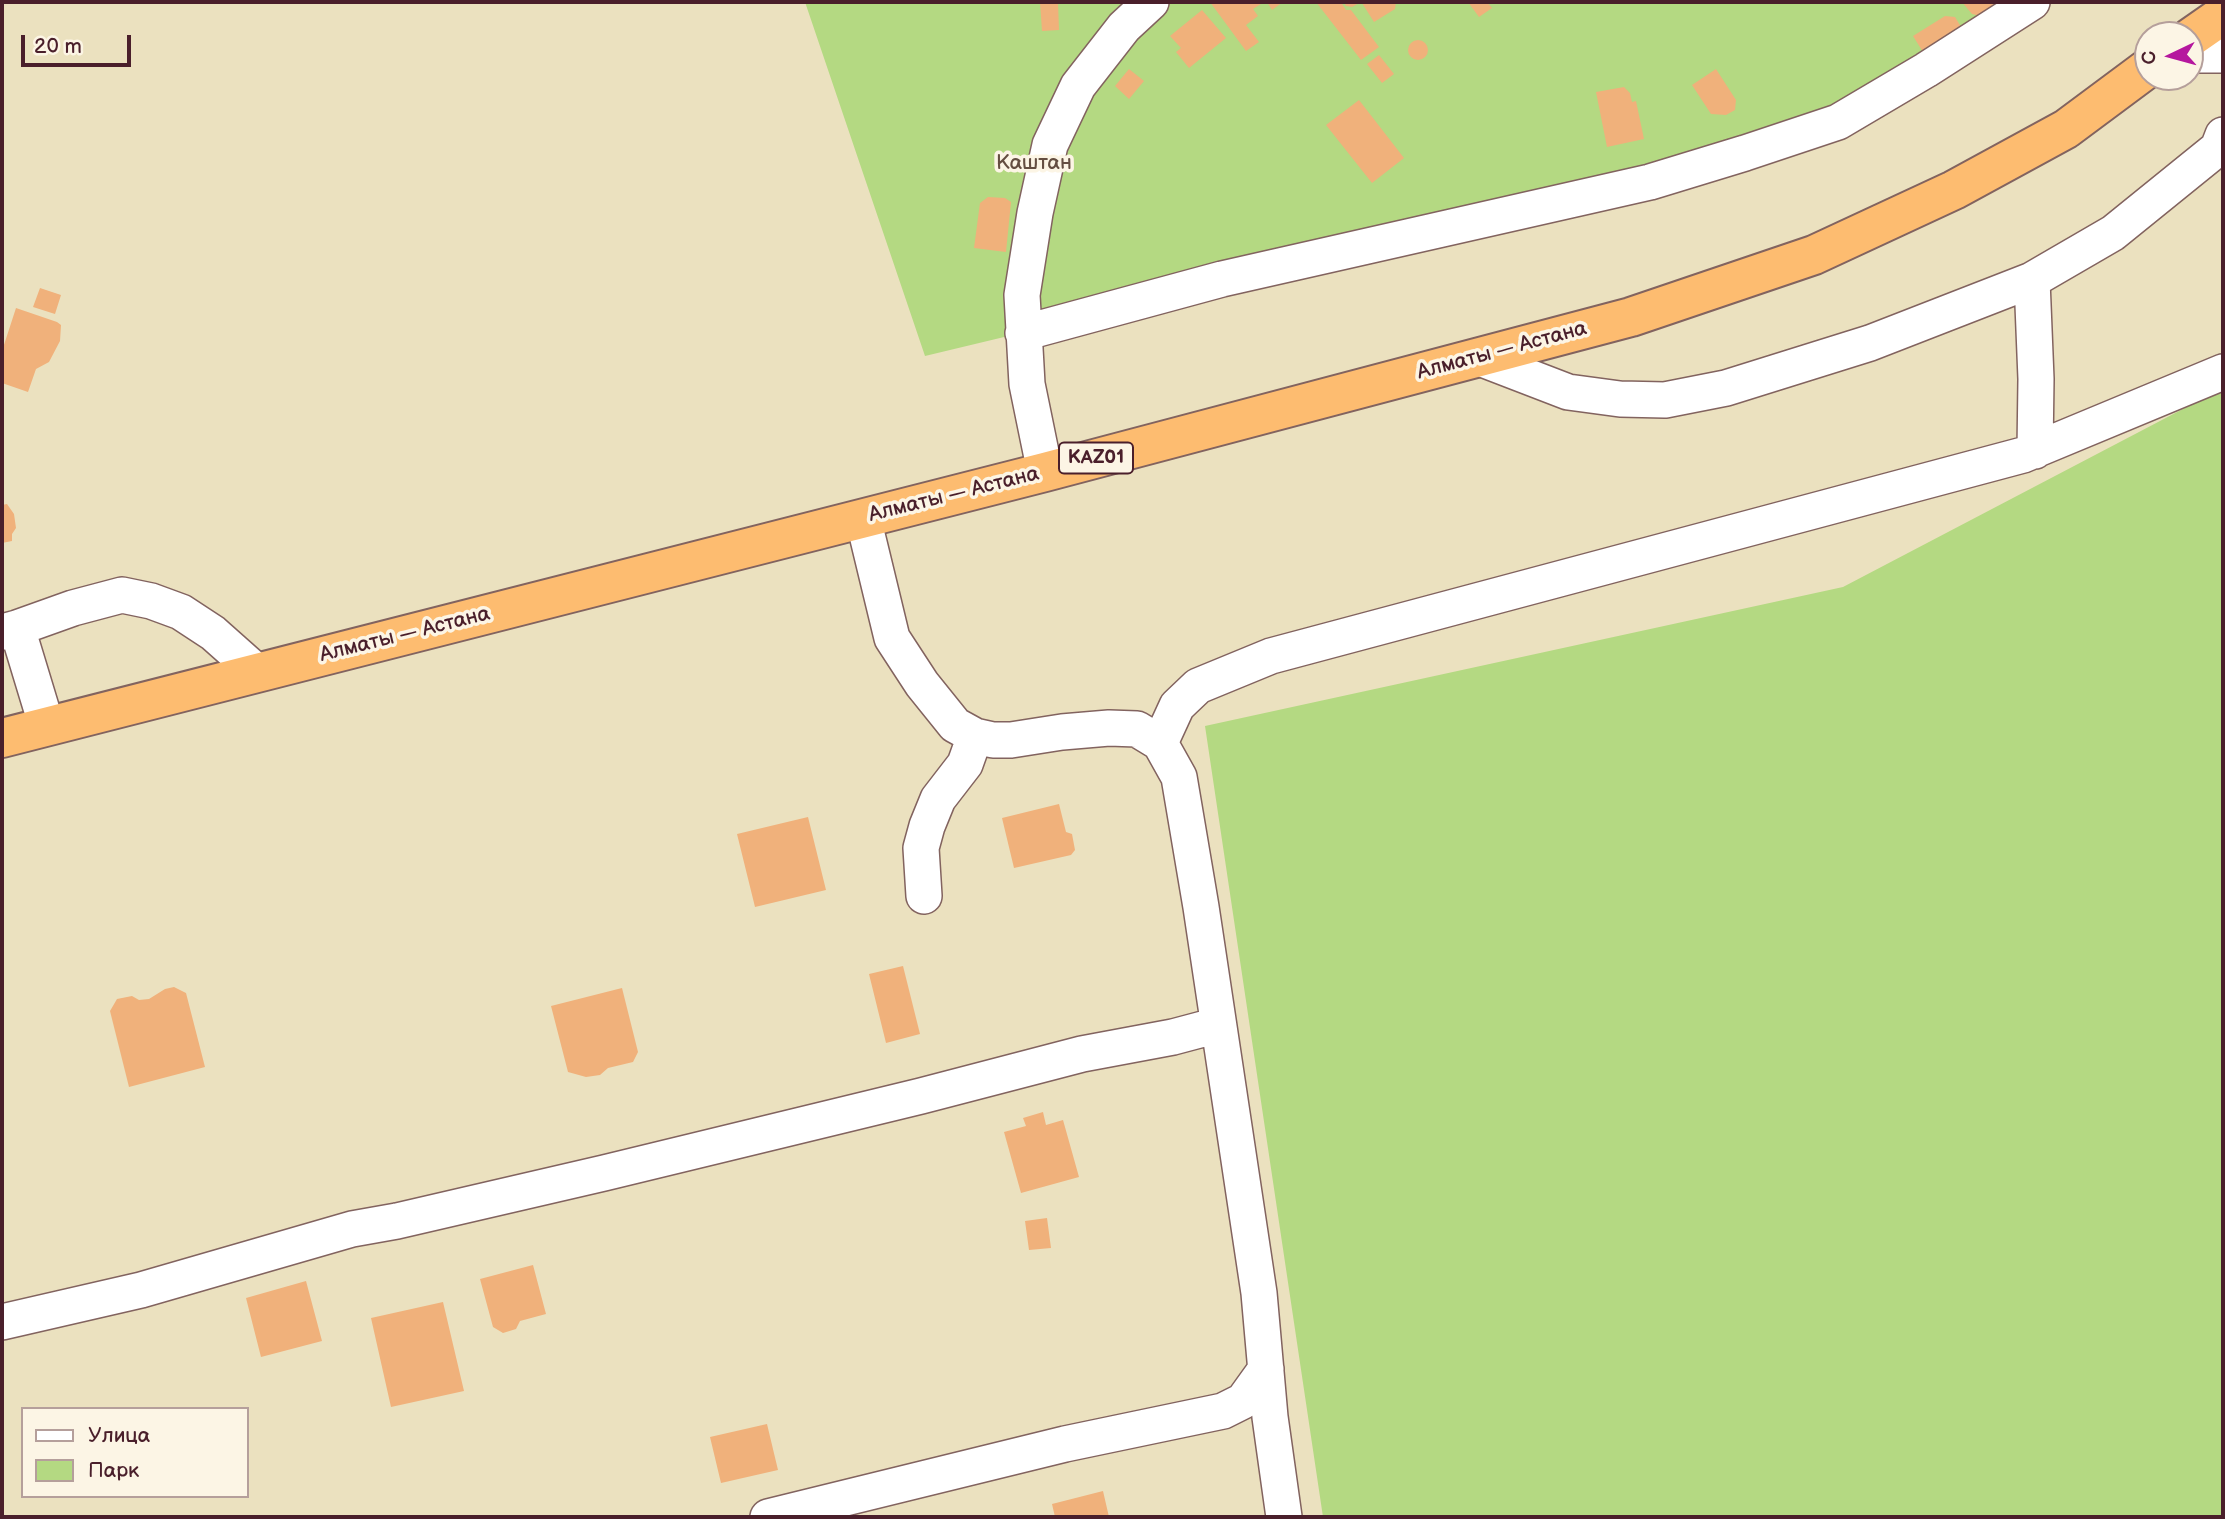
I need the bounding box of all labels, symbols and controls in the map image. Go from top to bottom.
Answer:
scale bar [24,21,135,65]
north arrow [2134,21,2204,91]
text: 20 m [34,34,82,59]
text: С [2138,50,2162,65]
park label: Каштан [996,151,1072,177]
street label: Алматы — Астана [1414,316,1590,386]
road number: KАZ01 [1059,442,1133,474]
street label: Алматы — Астана [866,462,1042,528]
street label: Алматы — Астана [317,602,493,668]
legend [21,1407,248,1498]
text: Улица [88,1423,150,1448]
text: Парк [88,1458,139,1483]

